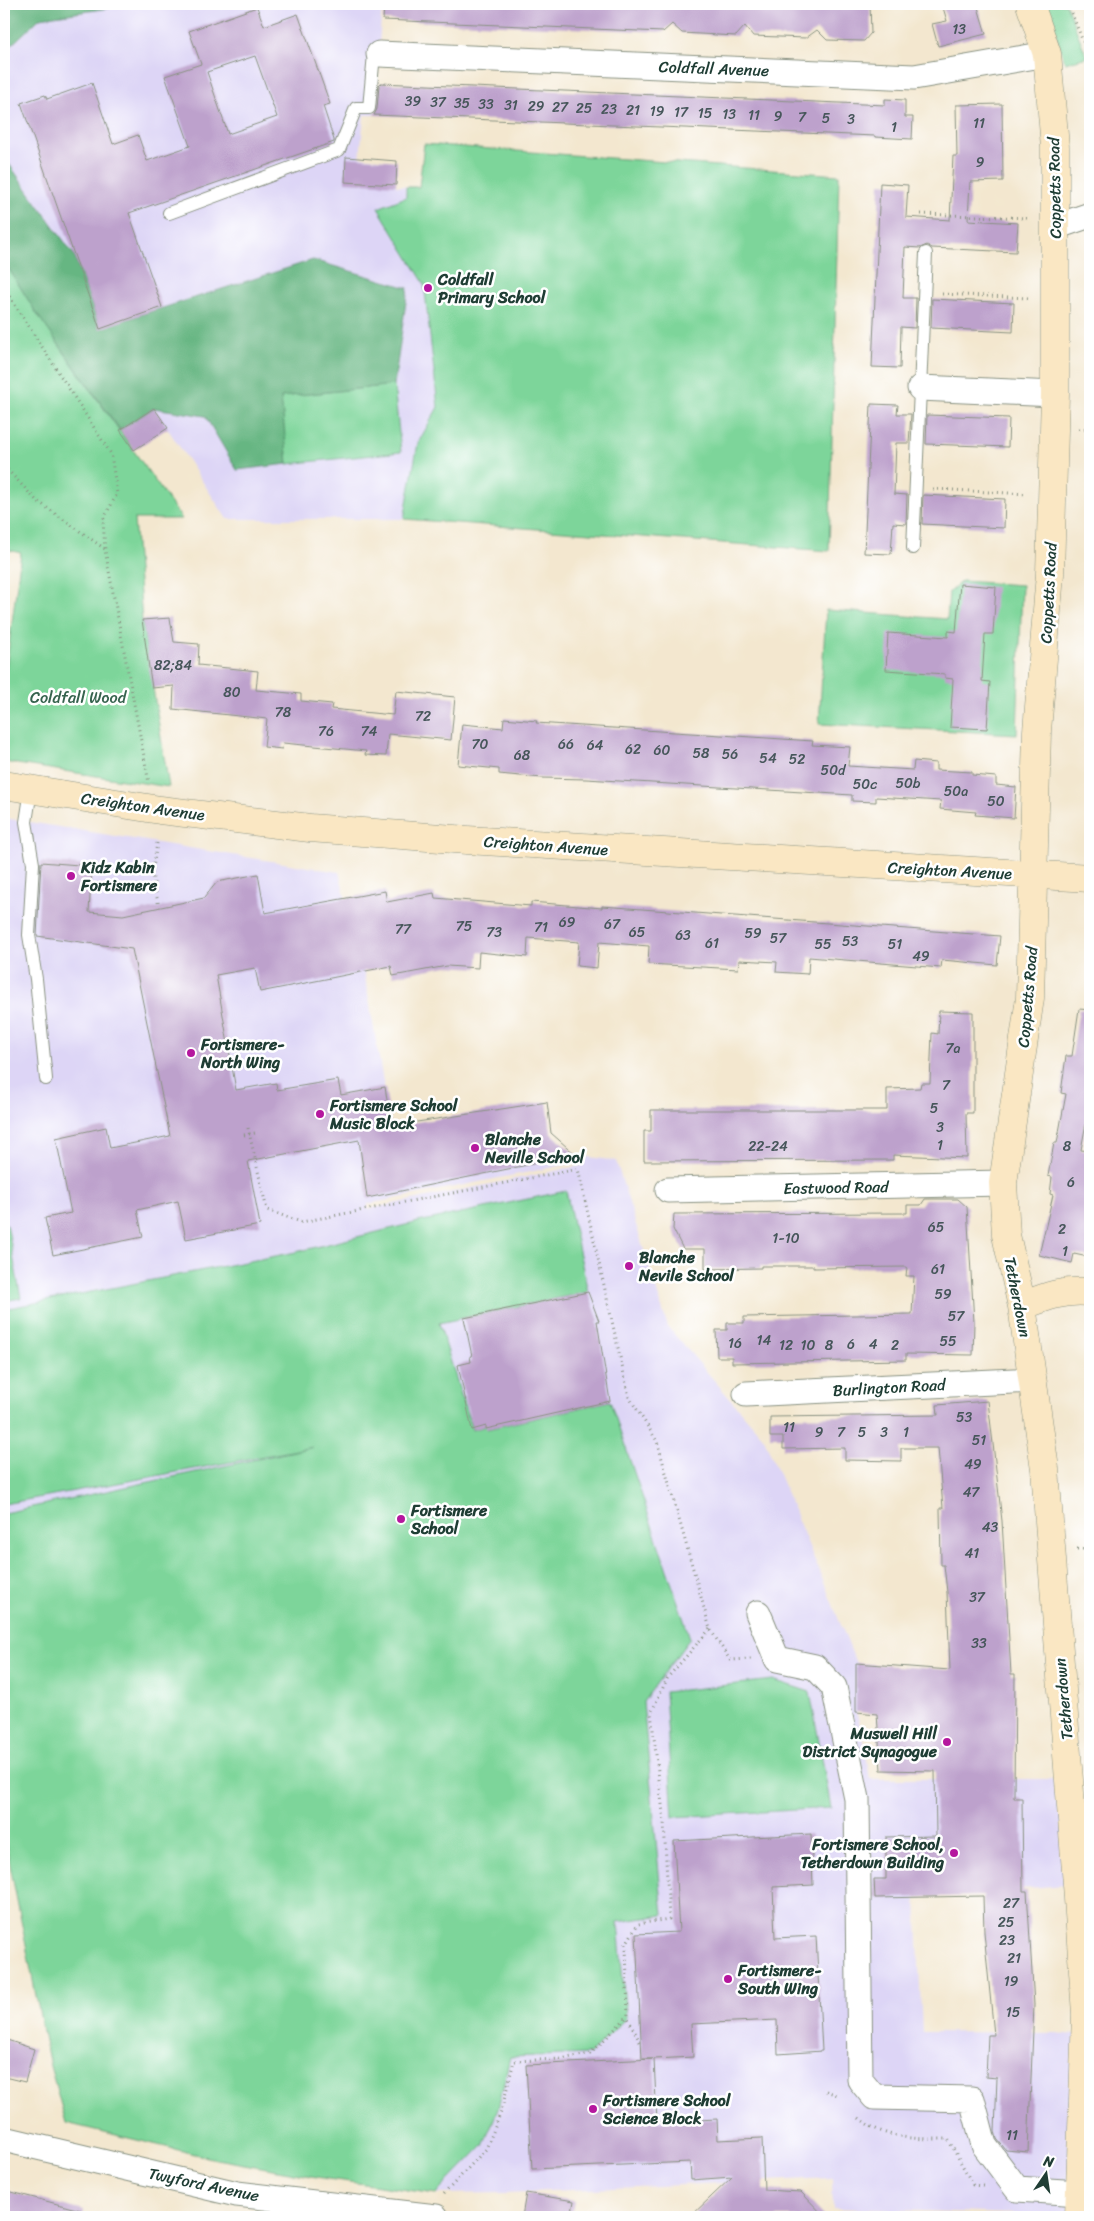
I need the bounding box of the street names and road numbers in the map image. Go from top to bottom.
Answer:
street label: Coldfall Avenue [658,52,770,85]
street label: Coppetts Road [1039,136,1070,239]
street label: Coppetts Road [1031,540,1066,644]
street label: Creighton Avenue [79,783,207,830]
street label: Creighton Avenue [483,827,609,864]
street label: Creighton Avenue [887,853,1013,888]
street label: Coppetts Road [1009,944,1046,1049]
street label: Eastwood Road [783,1172,890,1203]
street label: Tetherdown [995,1254,1040,1340]
street label: Burlington Road [832,1370,948,1405]
street label: Tetherdown [1045,1657,1082,1741]
street label: Twyford Avenue [146,2159,262,2210]

